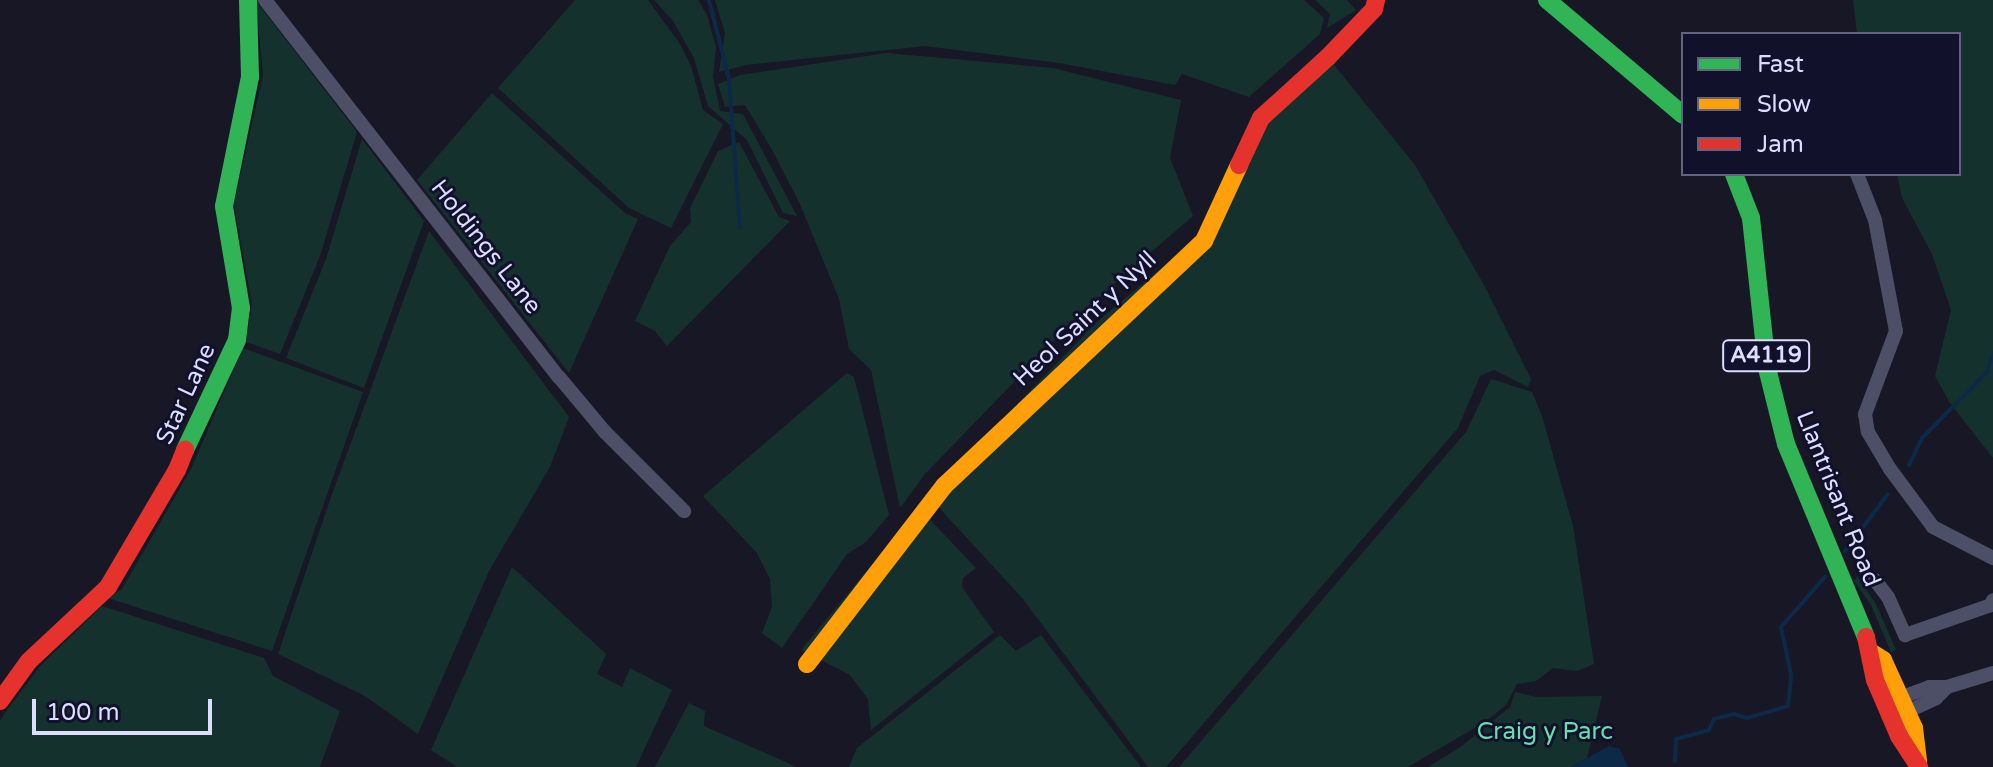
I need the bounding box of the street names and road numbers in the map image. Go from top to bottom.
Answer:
street label: Holdings Lane [425,174,547,320]
street label: Heol Saint y Nyll [1007,245,1163,393]
road number: A4119 [1722,338,1810,374]
street label: Star Lane [150,339,222,449]
street label: Llantrisant Road [1790,407,1886,591]

